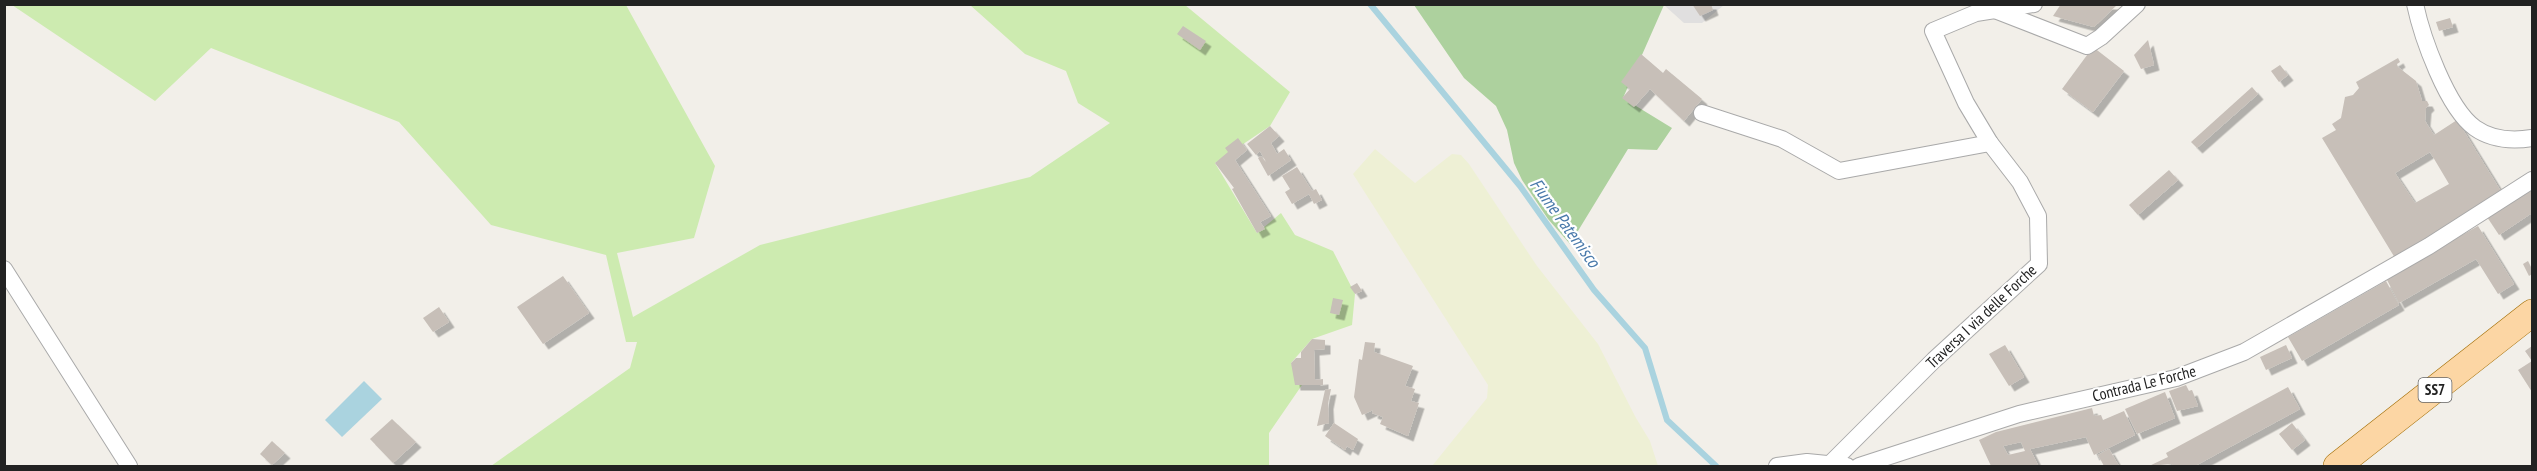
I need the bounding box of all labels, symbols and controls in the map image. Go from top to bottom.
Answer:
water label: Fiume Patemisco [1525,174,1606,273]
street label: Traversa I via delle Forche [1922,260,2040,372]
street label: Contrada Le Forche [2090,360,2198,406]
road number: SS7 [2418,378,2452,402]

